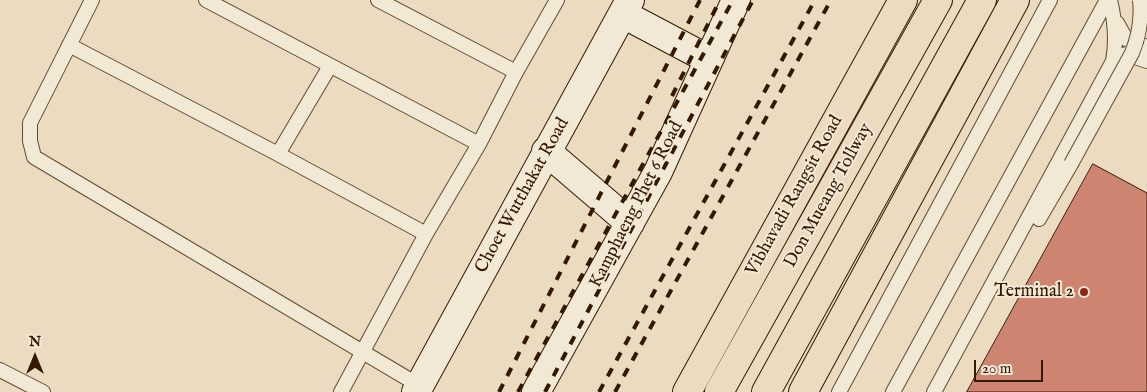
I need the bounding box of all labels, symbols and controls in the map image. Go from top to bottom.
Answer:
street label: Vibhavadi Rangsit Road [742,112,848,280]
street label: Choet Wutthakat Road [471,114,575,278]
street label: Kamphaeng Phet 6 Road [586,118,688,292]
street label: Don Mueang Tollway [780,120,878,272]
place label: Terminal 2 [994,281,1074,303]
marker: Terminal 2 [1078,286,1090,298]
north arrow [10,332,60,382]
text: N [29,333,41,351]
scale bar [977,350,1046,382]
text: 20 m [982,359,1011,378]

